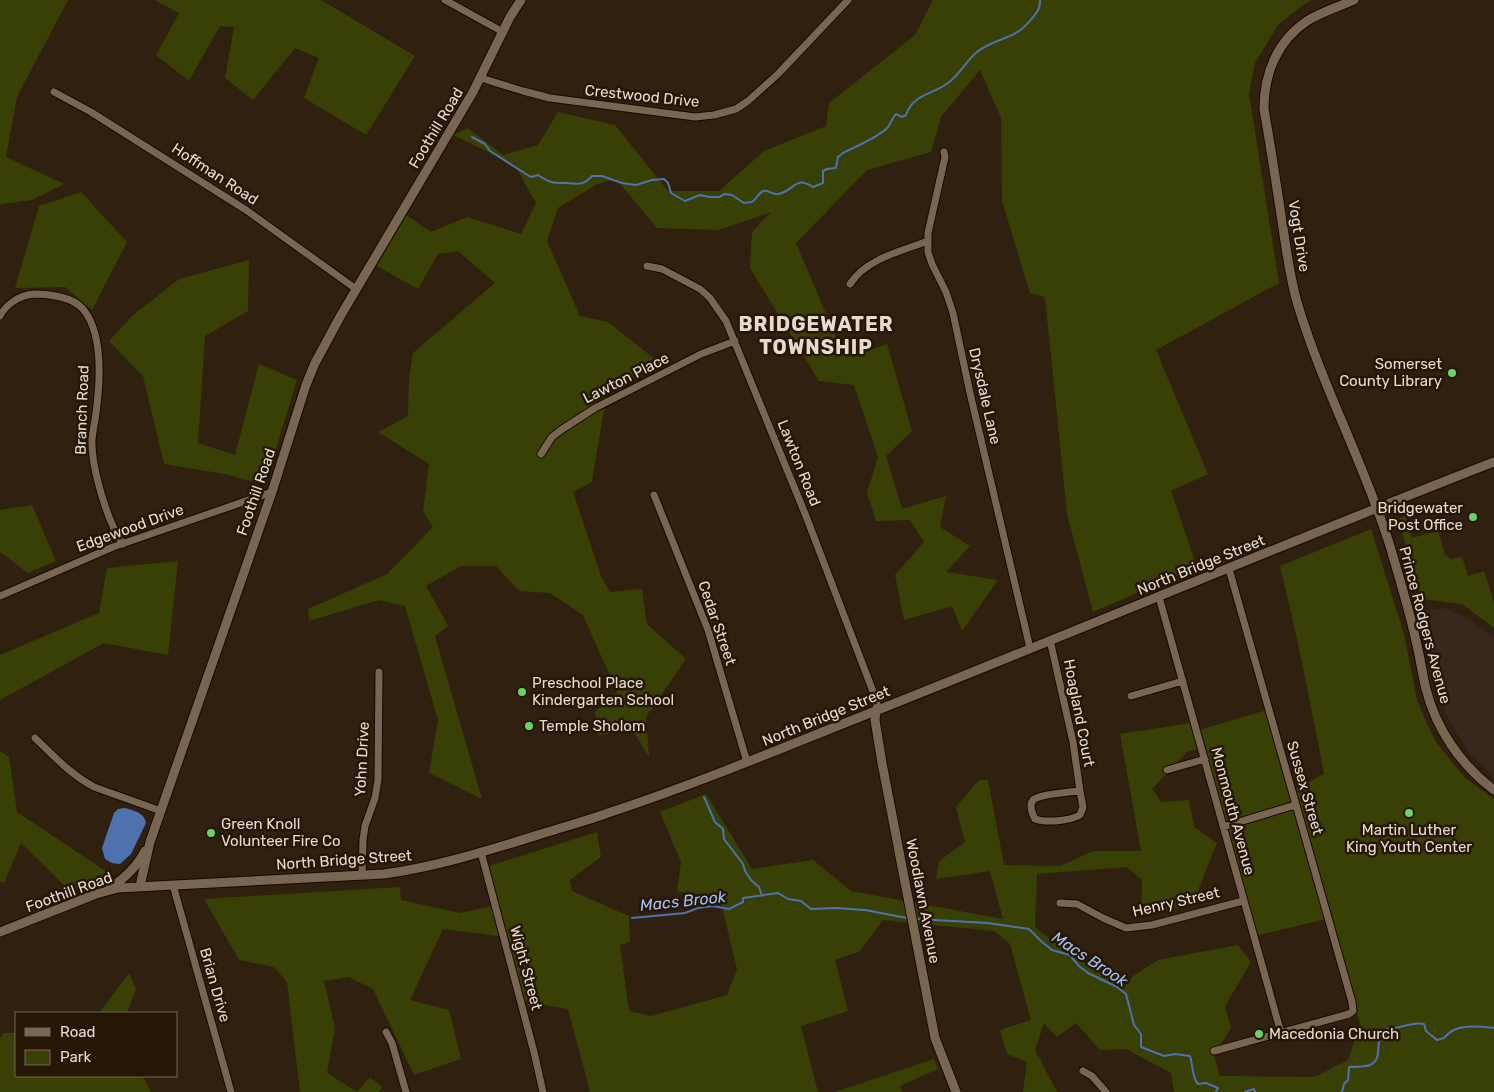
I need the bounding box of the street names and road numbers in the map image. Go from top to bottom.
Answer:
street label: Crestwood Drive [584,81,700,111]
street label: Foothill Road [405,84,467,172]
street label: Hoffman Road [168,139,262,209]
street label: Vogt Drive [1284,199,1314,273]
street label: Drysdale Lane [965,346,1005,446]
street label: Lawton Place [580,349,672,407]
street label: Branch Road [71,365,93,455]
street label: Lawton Road [774,417,824,509]
street label: Foothill Road [233,446,279,538]
street label: Edgewood Drive [74,500,186,556]
street label: North Bridge Street [1135,531,1268,599]
street label: Prince Rodgers Avenue [1395,544,1455,706]
street label: Cedar Street [694,578,740,668]
street label: Hoagland Court [1060,658,1098,769]
street label: North Bridge Street [760,682,893,750]
street label: Yohn Drive [351,721,373,797]
street label: Sussex Street [1283,739,1327,837]
street label: Monmouth Avenue [1207,745,1259,877]
street label: Woodlawn Avenue [902,837,944,965]
street label: North Bridge Street [275,846,413,874]
street label: Foothill Road [23,868,115,916]
street label: Henry Street [1131,883,1221,921]
street label: Wight Street [506,924,546,1012]
street label: Brian Drive [196,946,234,1024]

